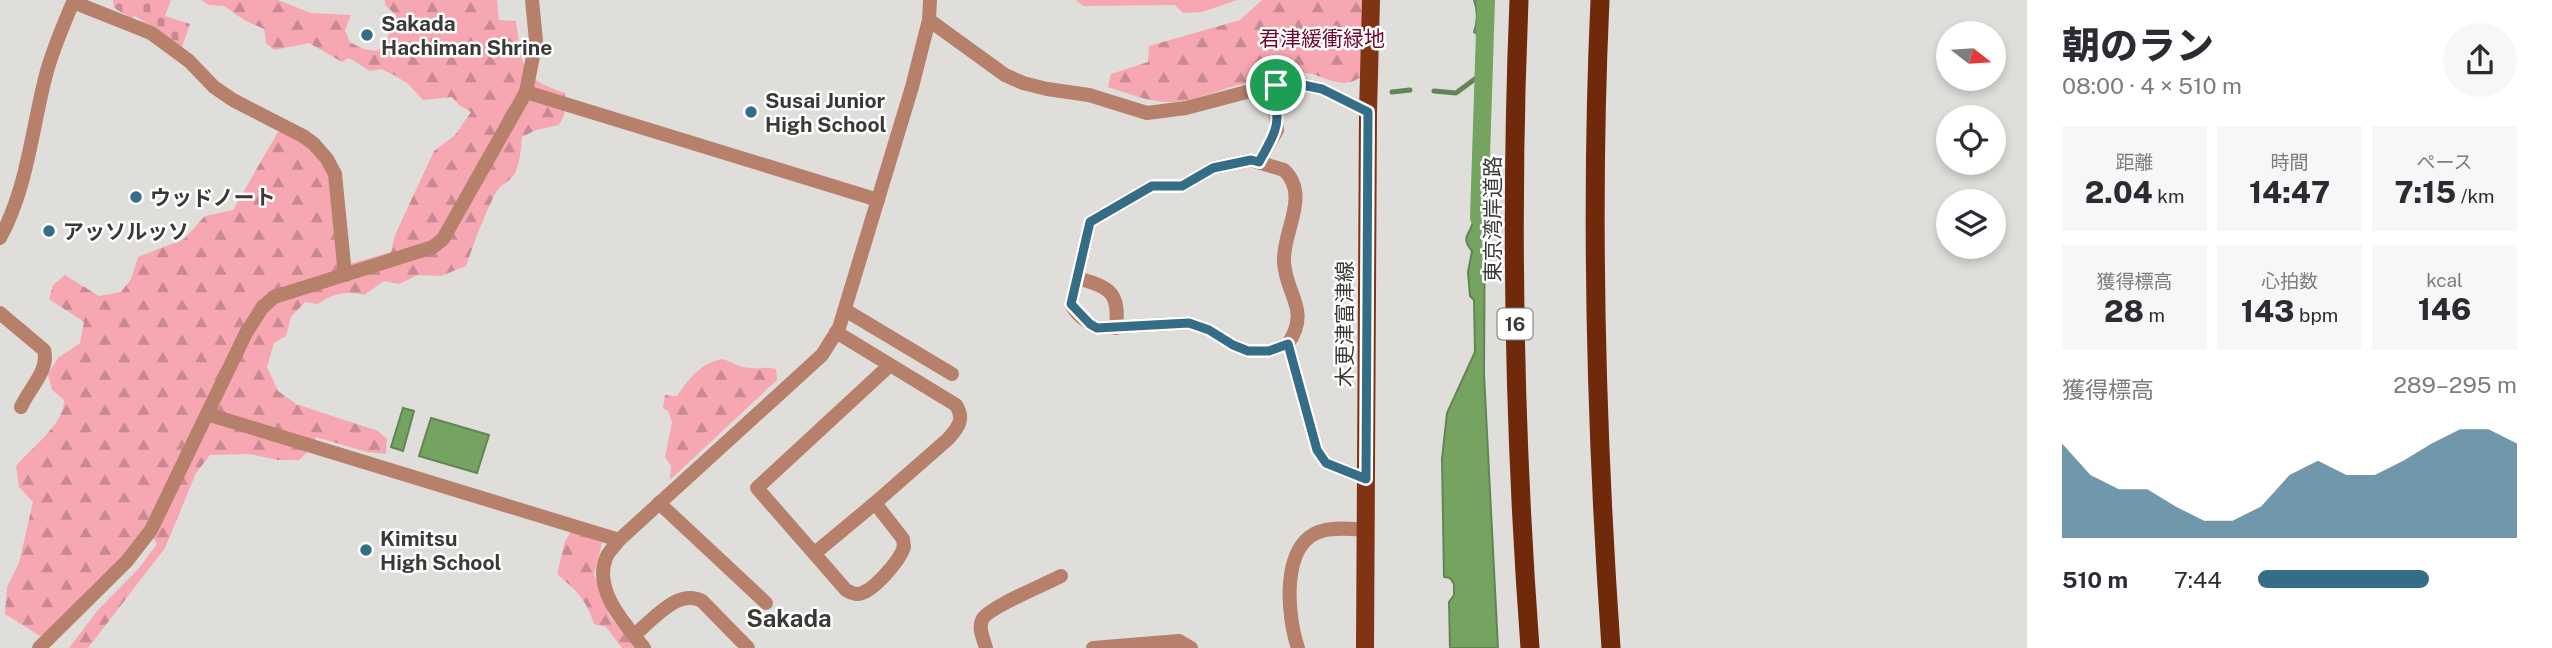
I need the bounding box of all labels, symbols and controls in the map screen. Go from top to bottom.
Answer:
place label: Sakada Hachiman Shrine [381,11,552,60]
north arrow [1936,21,2006,91]
map controls [1936,21,2006,259]
text: 朝のラン [2062,23,2214,68]
button: share [2443,23,2517,97]
park label: 君津緩衝緑地 [1259,26,1385,51]
marker: Sakada Hachiman Shrine [359,27,375,43]
pin [1246,55,1306,115]
icon: arrive [1257,66,1295,104]
text: 08:00 · 4 × 510 m [2062,72,2242,99]
place label: Susai Junior High School [765,88,887,137]
marker: Susai Junior High School [743,104,759,120]
button: locate [1936,105,2006,175]
text: 距離 [2115,151,2154,173]
text: 時間 [2270,151,2309,173]
text: ペース [2416,151,2473,173]
street label: 東京湾岸道路 [1480,156,1505,282]
text: 2.04 [2085,174,2153,210]
text: 14:47 [2249,174,2330,210]
text: 7:15 [2394,174,2456,210]
place label: ウッドノート [150,185,276,210]
text: km [2153,185,2184,207]
text: /km [2456,185,2495,207]
marker: ウッドノート [128,189,144,205]
button: layers [1936,189,2006,259]
place label: アッソルッソ [63,219,189,244]
marker: アッソルッソ [41,223,57,239]
street label: 木更津富津線 [1332,261,1357,387]
text: kcal [2426,269,2463,291]
text: 獲得標高 [2096,270,2173,292]
text: 心拍数 [2261,270,2318,292]
text: 146 [2418,291,2471,327]
text: 28 [2104,293,2144,329]
text: 143 [2241,293,2294,329]
text: m [2144,304,2165,326]
text: bpm [2294,304,2338,326]
road number: 16 [1498,308,1532,340]
text: 289–295 m [2393,371,2517,398]
text: 獲得標高 [2062,376,2154,403]
place label: Kimitsu High School [380,526,502,575]
marker: Kimitsu High School [358,542,374,558]
text: 510 m [2062,566,2128,593]
text: 7:44 [2174,566,2222,593]
district label: Sakada [746,604,832,632]

